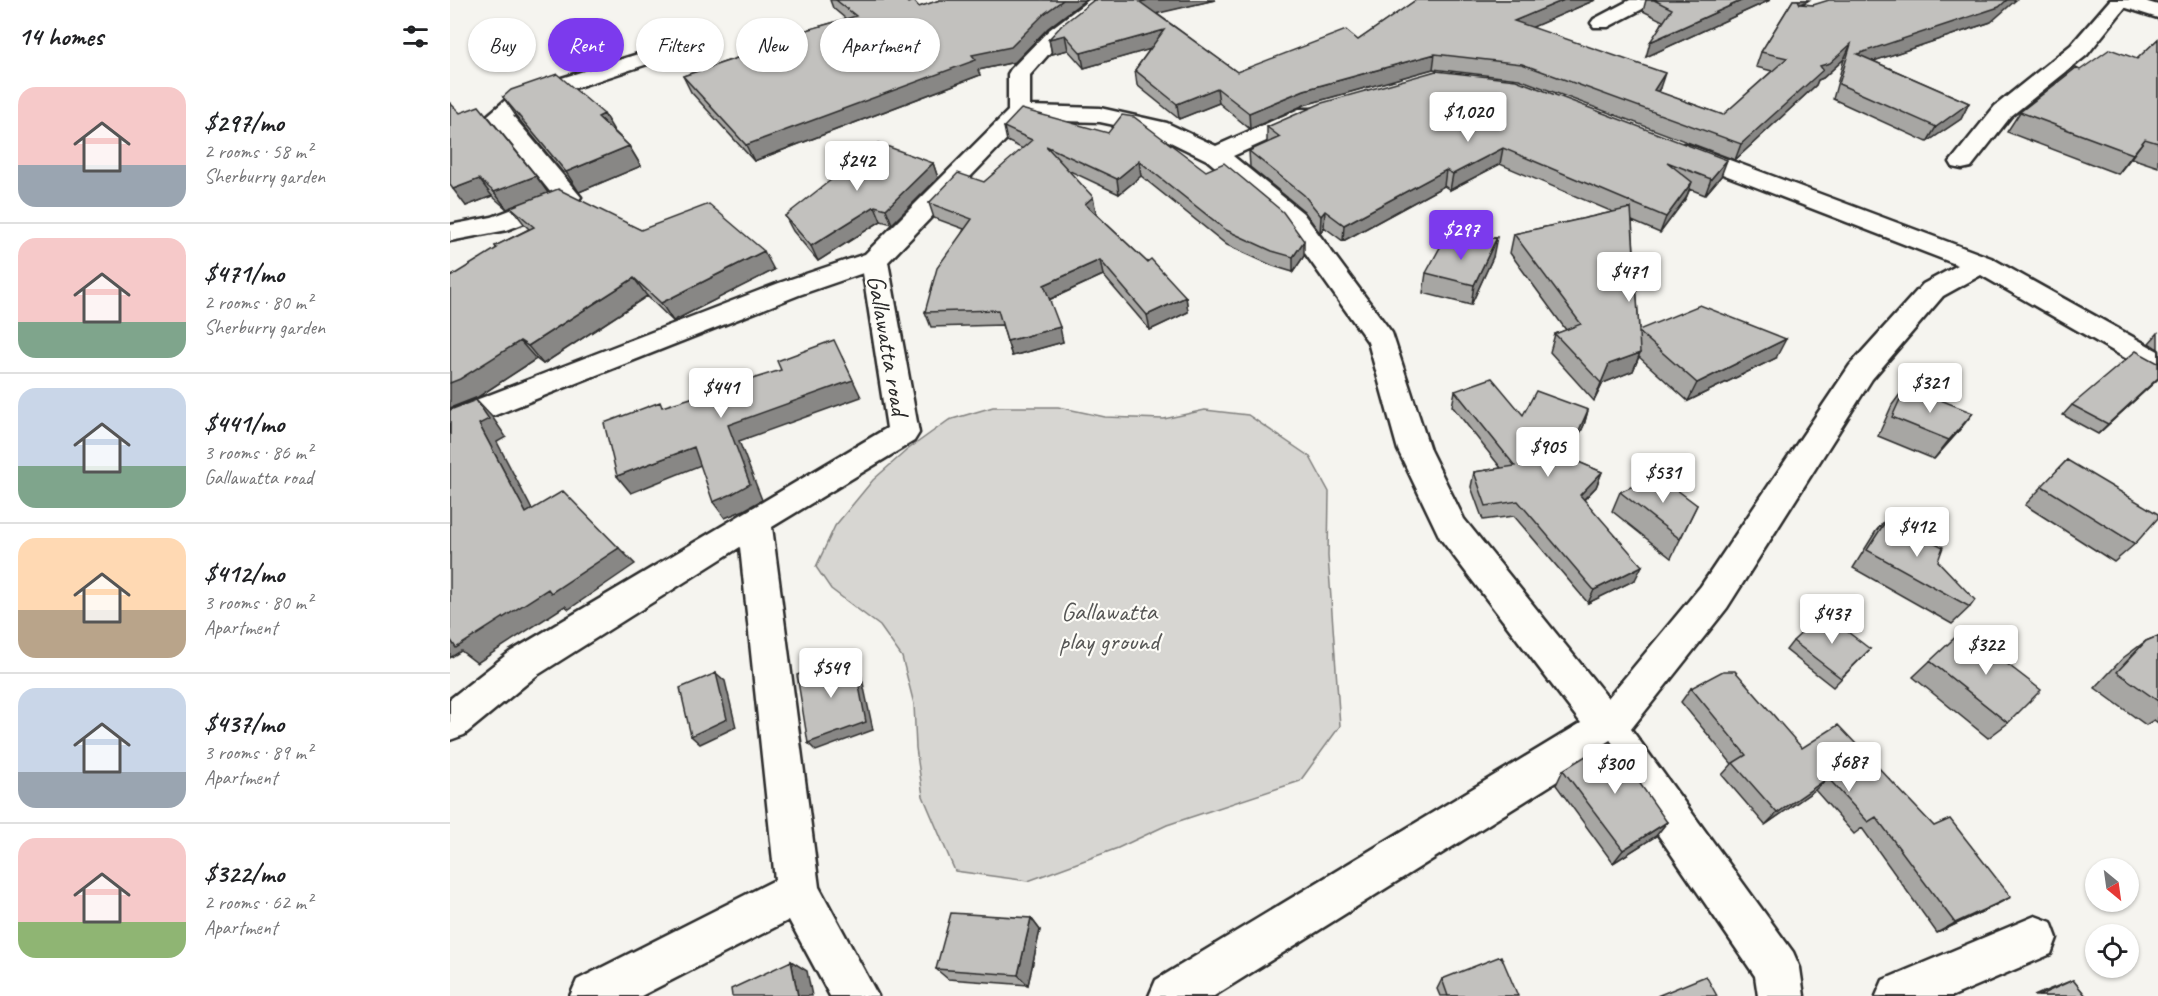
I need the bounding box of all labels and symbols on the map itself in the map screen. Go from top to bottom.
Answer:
pin: $1,020 [1419,92,1517,143]
pin: $242 [821,141,893,192]
pin: $297 [1425,210,1497,261]
pin: $471 [1593,252,1665,303]
street label: Gallawatta road [859,272,917,421]
pin: $321 [1894,363,1966,414]
pin: $441 [685,368,757,419]
pin: $905 [1512,427,1584,478]
pin: $531 [1627,453,1699,504]
pin: $412 [1881,507,1953,558]
pin: $437 [1796,594,1868,645]
park label: Gallawatta play ground [1059,595,1163,658]
pin: $322 [1950,625,2022,676]
pin: $549 [795,648,867,699]
pin: $687 [1813,742,1885,793]
pin: $300 [1579,744,1651,795]
north arrow [2085,858,2139,912]

